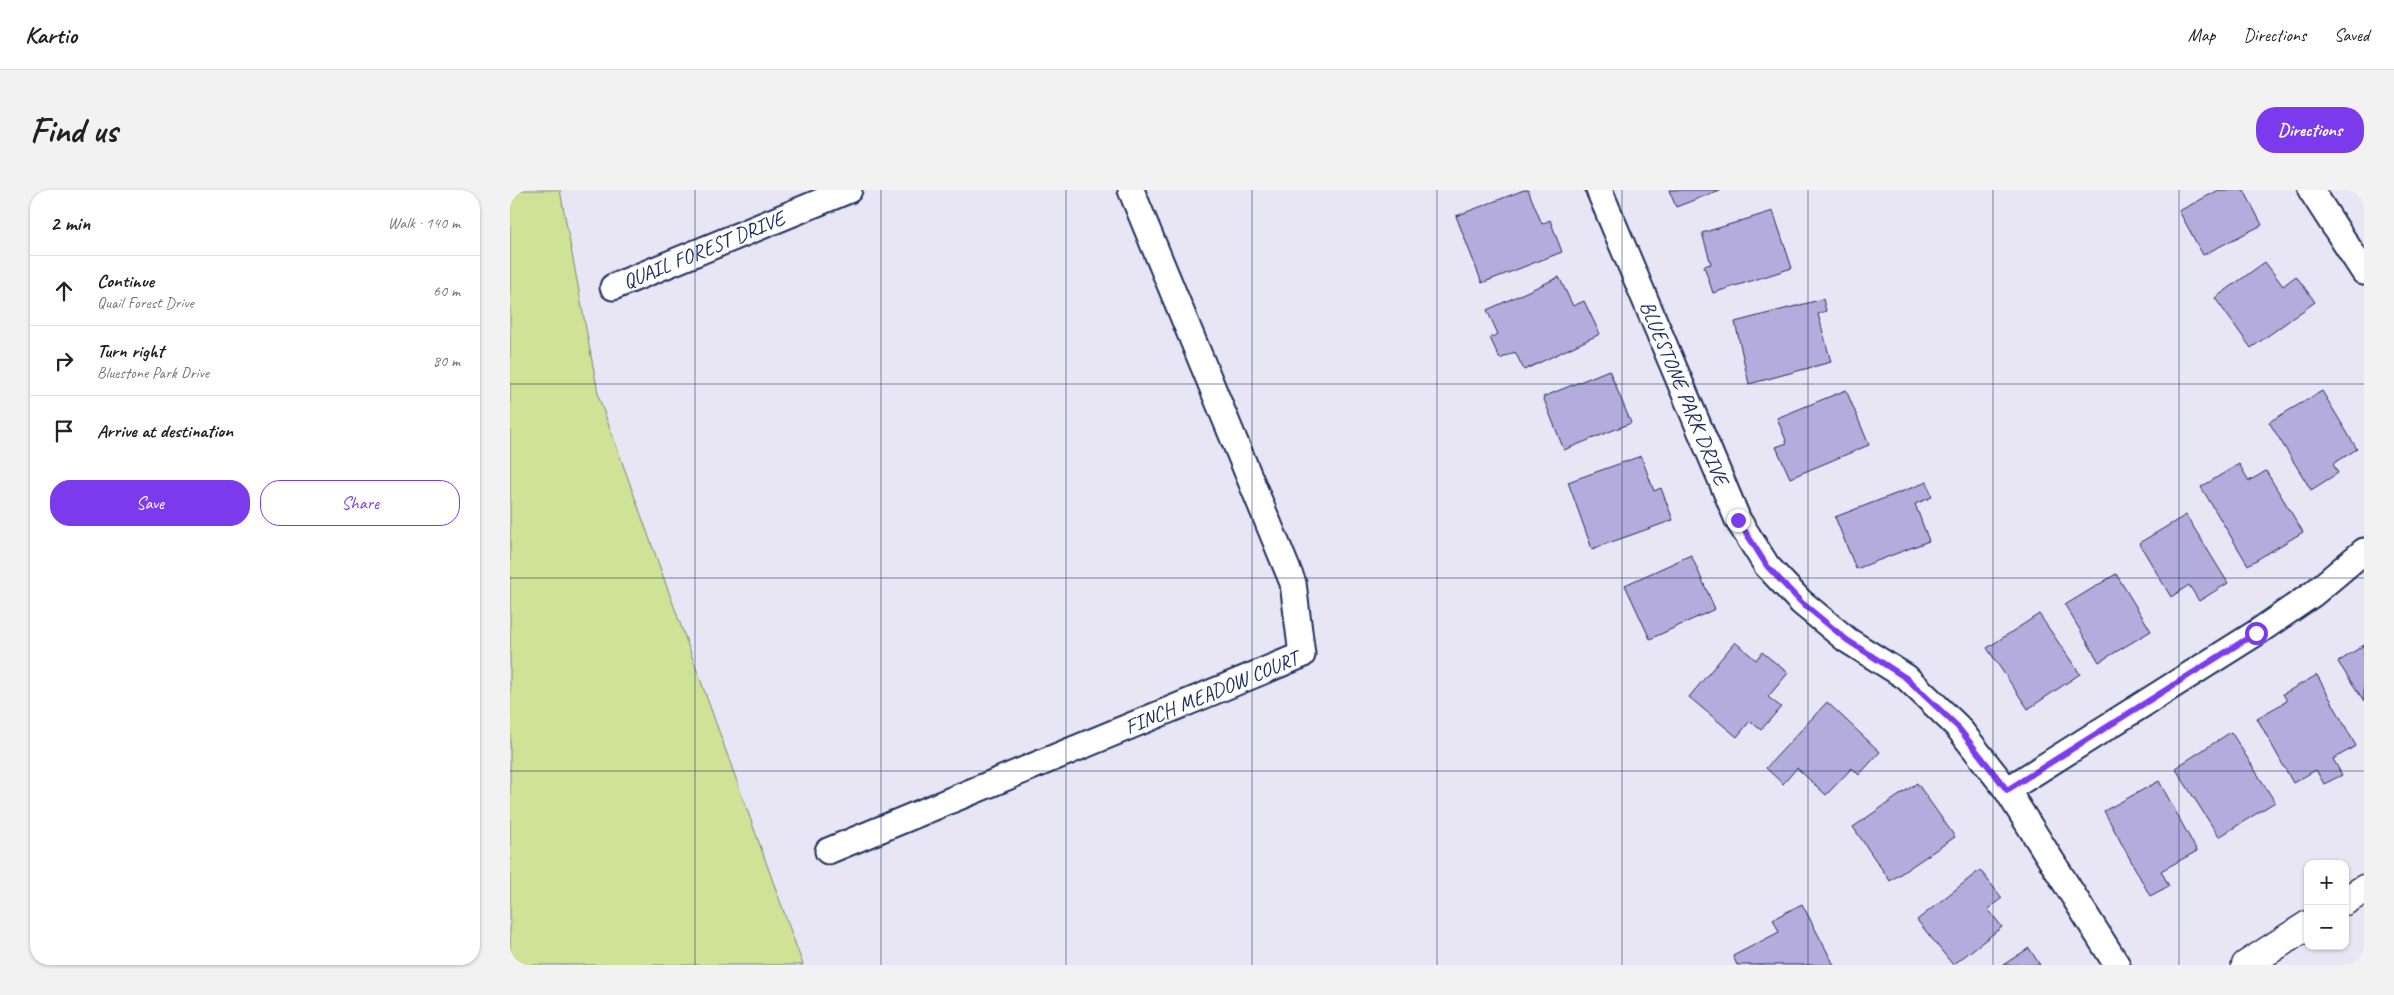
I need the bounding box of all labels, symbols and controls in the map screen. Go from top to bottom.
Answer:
text: Kartio [25,20,77,50]
text: Map [2188,24,2215,46]
text: Directions [2243,24,2306,46]
text: Saved [2334,24,2369,46]
button: Directions [2256,107,2364,153]
text: Find us [30,108,117,153]
street label: QUAIL FOREST DRIVE [619,204,791,295]
text: 2 min [50,210,90,236]
text: Walk · 140 m [388,213,460,233]
text: Continue [97,269,154,293]
icon: ahead [50,277,78,305]
text: 60 m [433,281,460,301]
text: Quail Forest Drive [97,293,194,313]
street label: BLUESTONE PARK DRIVE [1634,297,1736,491]
text: Turn right [97,339,164,363]
icon: right [50,347,78,375]
text: 80 m [433,351,460,371]
text: Bluestone Park Drive [97,363,209,383]
icon: arrive [50,417,78,445]
text: Arrive at destination [97,419,233,443]
button: Save [50,480,250,526]
button: Share [260,480,460,526]
route end [1727,509,1750,532]
route start [2245,622,2268,645]
street label: FINCH MEADOW COURT [1121,643,1306,740]
map controls [2304,860,2349,950]
button: + [2304,860,2349,905]
button: − [2304,905,2349,950]

